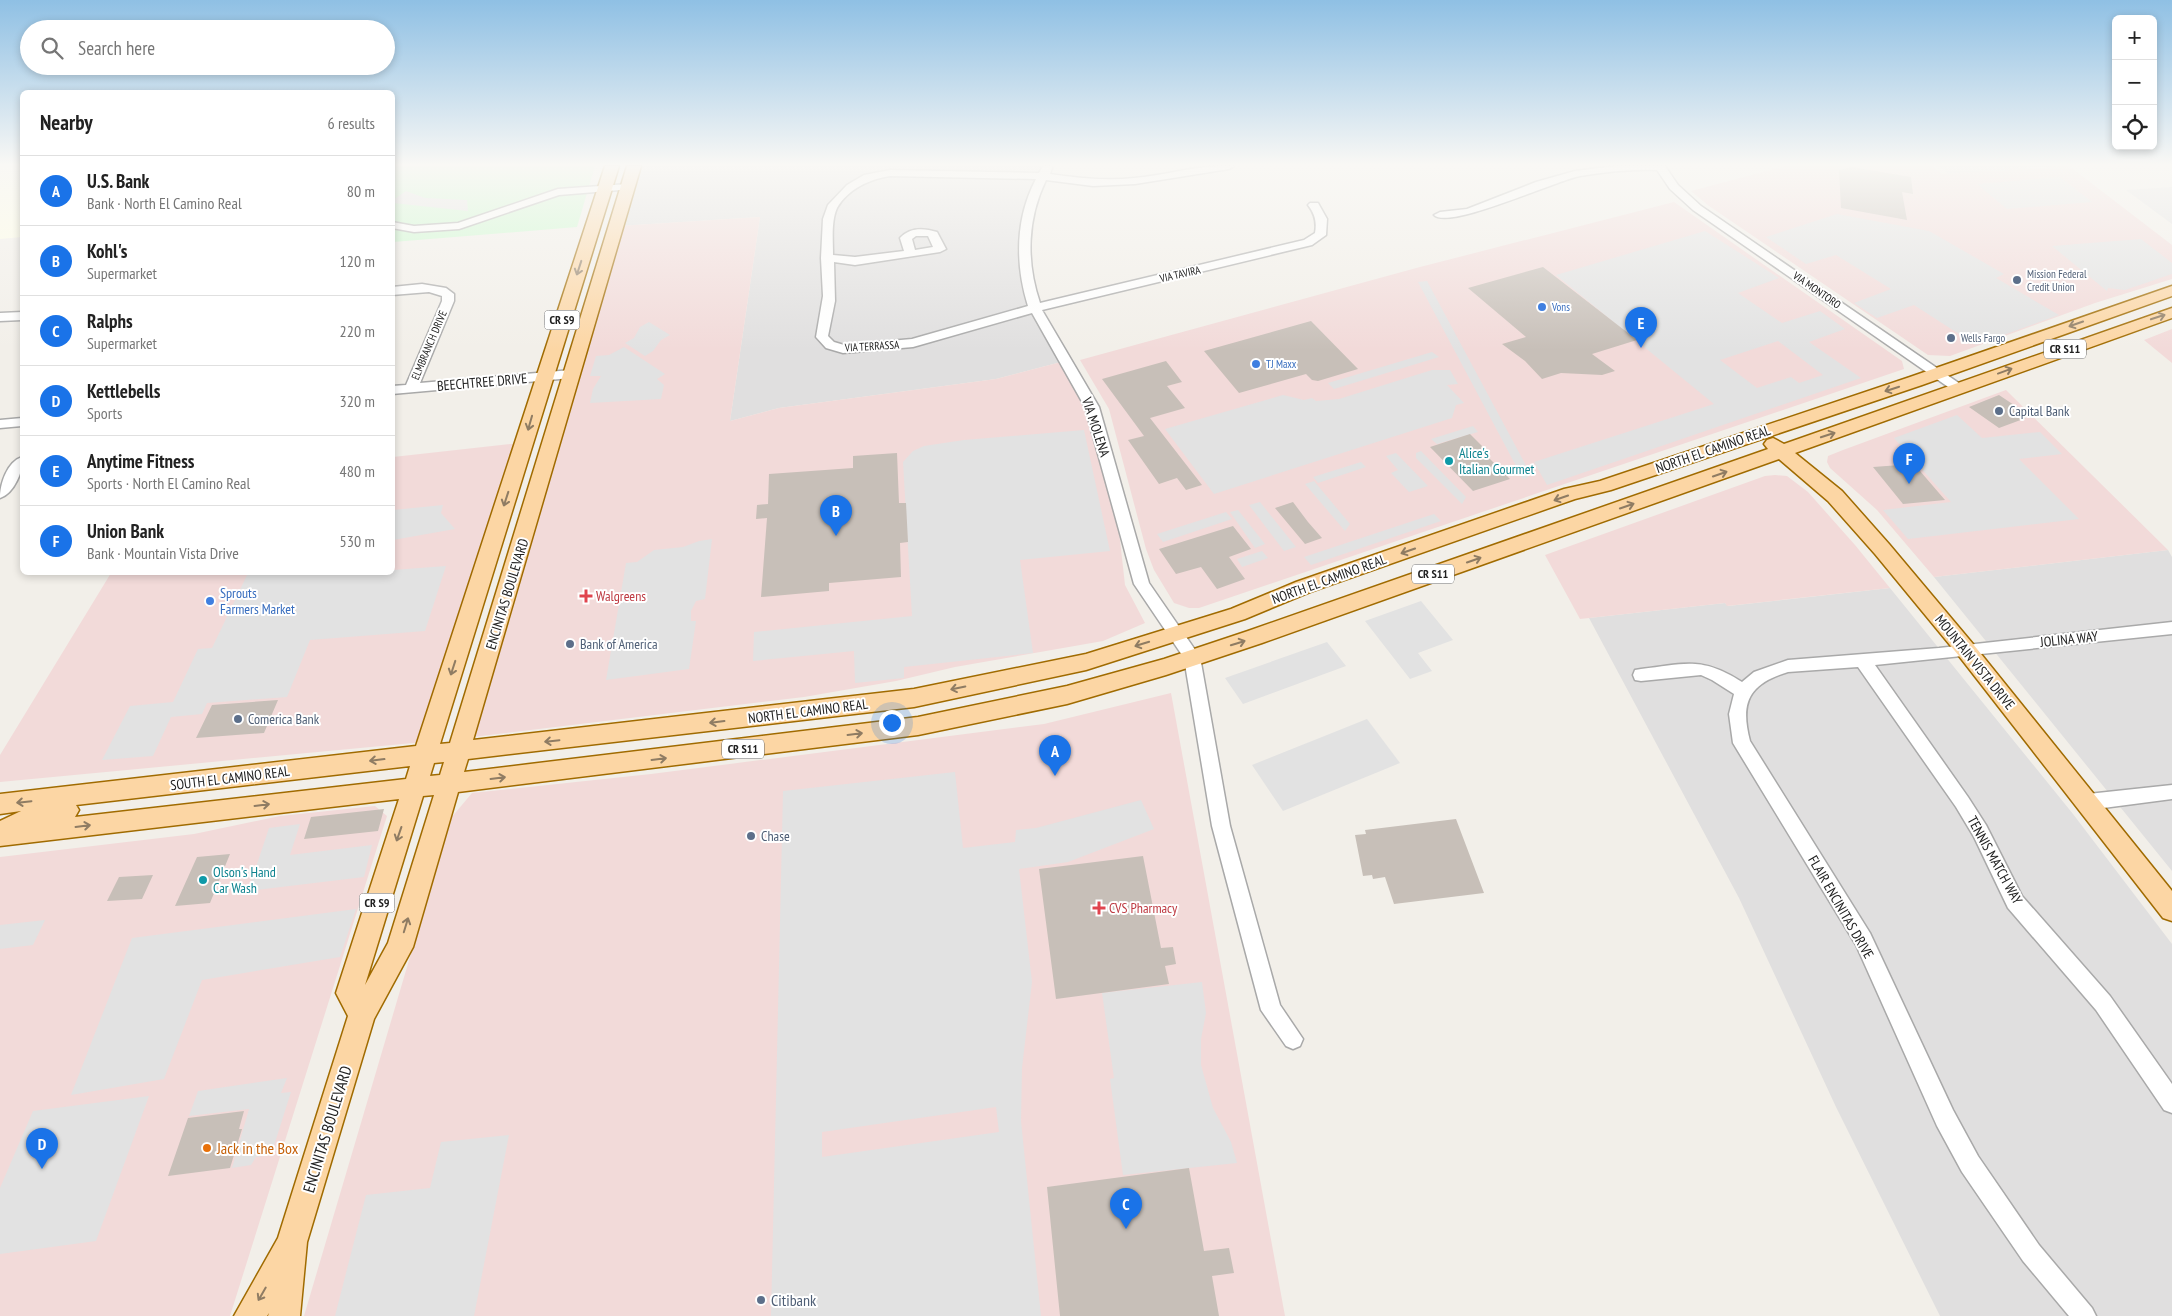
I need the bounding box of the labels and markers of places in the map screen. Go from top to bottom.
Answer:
place label: Mission Federal Credit Union [2027,267,2087,294]
marker: Mission Federal Credit Union [2011,274,2023,286]
place label: Vons [1551,300,1570,314]
marker: Vons [1536,301,1548,313]
pin: E [1625,307,1657,348]
place label: Wells Fargo [1961,331,2005,345]
marker: Wells Fargo [1945,332,1957,344]
place label: TJ Maxx [1266,357,1297,371]
marker: TJ Maxx [1250,358,1262,370]
place label: Capital Bank [2009,402,2070,420]
marker: Capital Bank [1993,405,2005,417]
pin: F [1893,443,1925,484]
place label: Alice's Italian Gourmet [1459,444,1534,478]
marker: Alice's Italian Gourmet [1443,455,1455,467]
pin: B [820,495,852,536]
place label: Sprouts Farmers Market [220,584,295,618]
place label: Walgreens [596,587,646,605]
marker: Walgreens [580,590,592,602]
marker: Sprouts Farmers Market [204,595,216,607]
place label: Bank of America [580,635,657,653]
marker: Bank of America [564,638,576,650]
place label: Comerica Bank [248,710,320,728]
marker: Comerica Bank [232,713,244,725]
pin: A [1039,735,1071,776]
place label: Chase [761,827,790,845]
marker: Chase [745,830,757,842]
place label: Olson's Hand Car Wash [213,863,276,897]
marker: Olson's Hand Car Wash [197,874,209,886]
place label: CVS Pharmacy [1109,899,1178,917]
marker: CVS Pharmacy [1093,902,1105,914]
pin: D [26,1128,58,1169]
place label: Jack in the Box [216,1138,299,1158]
marker: Jack in the Box [201,1142,213,1154]
pin: C [1110,1188,1142,1229]
place label: Citibank [771,1290,817,1310]
marker: Citibank [755,1294,767,1306]

